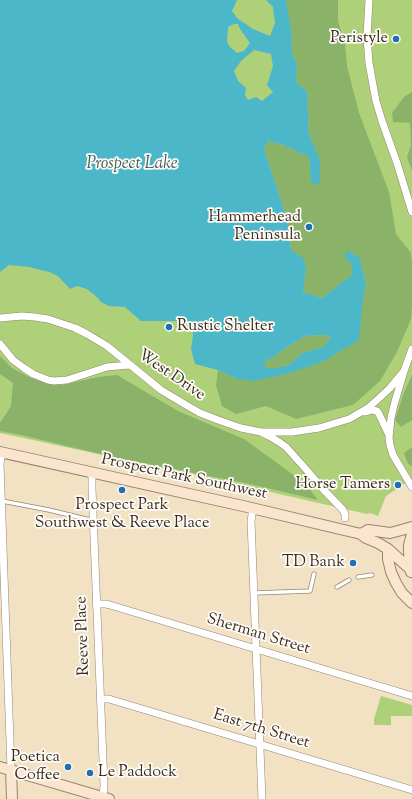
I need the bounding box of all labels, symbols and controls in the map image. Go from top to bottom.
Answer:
place label: Peristyle [330,29,388,49]
marker: Peristyle [391,34,401,44]
water label: Prospect Lake [86,155,178,175]
place label: Hammerhead Peninsula [208,208,301,246]
marker: Hammerhead Peninsula [304,222,314,232]
place label: Rustic Shelter [177,317,273,337]
marker: Rustic Shelter [164,322,174,332]
street label: West Drive [134,346,208,406]
street label: Prospect Park Southwest [99,451,269,505]
place label: Horse Tamers [295,475,390,495]
marker: Horse Tamers [393,480,403,490]
marker: Prospect Park Southwest & Reeve Place [117,485,127,495]
place label: Prospect Park Southwest & Reeve Place [35,496,209,534]
place label: TD Bank [282,553,345,573]
marker: TD Bank [348,558,358,568]
street label: Reeve Place [73,596,95,676]
street label: Sherman Street [204,610,312,660]
street label: East 7th Street [210,706,312,754]
place label: Poetica Coffee [11,748,60,786]
marker: Poetica Coffee [63,762,73,772]
place label: Le Paddock [98,763,177,783]
marker: Le Paddock [85,768,95,778]

